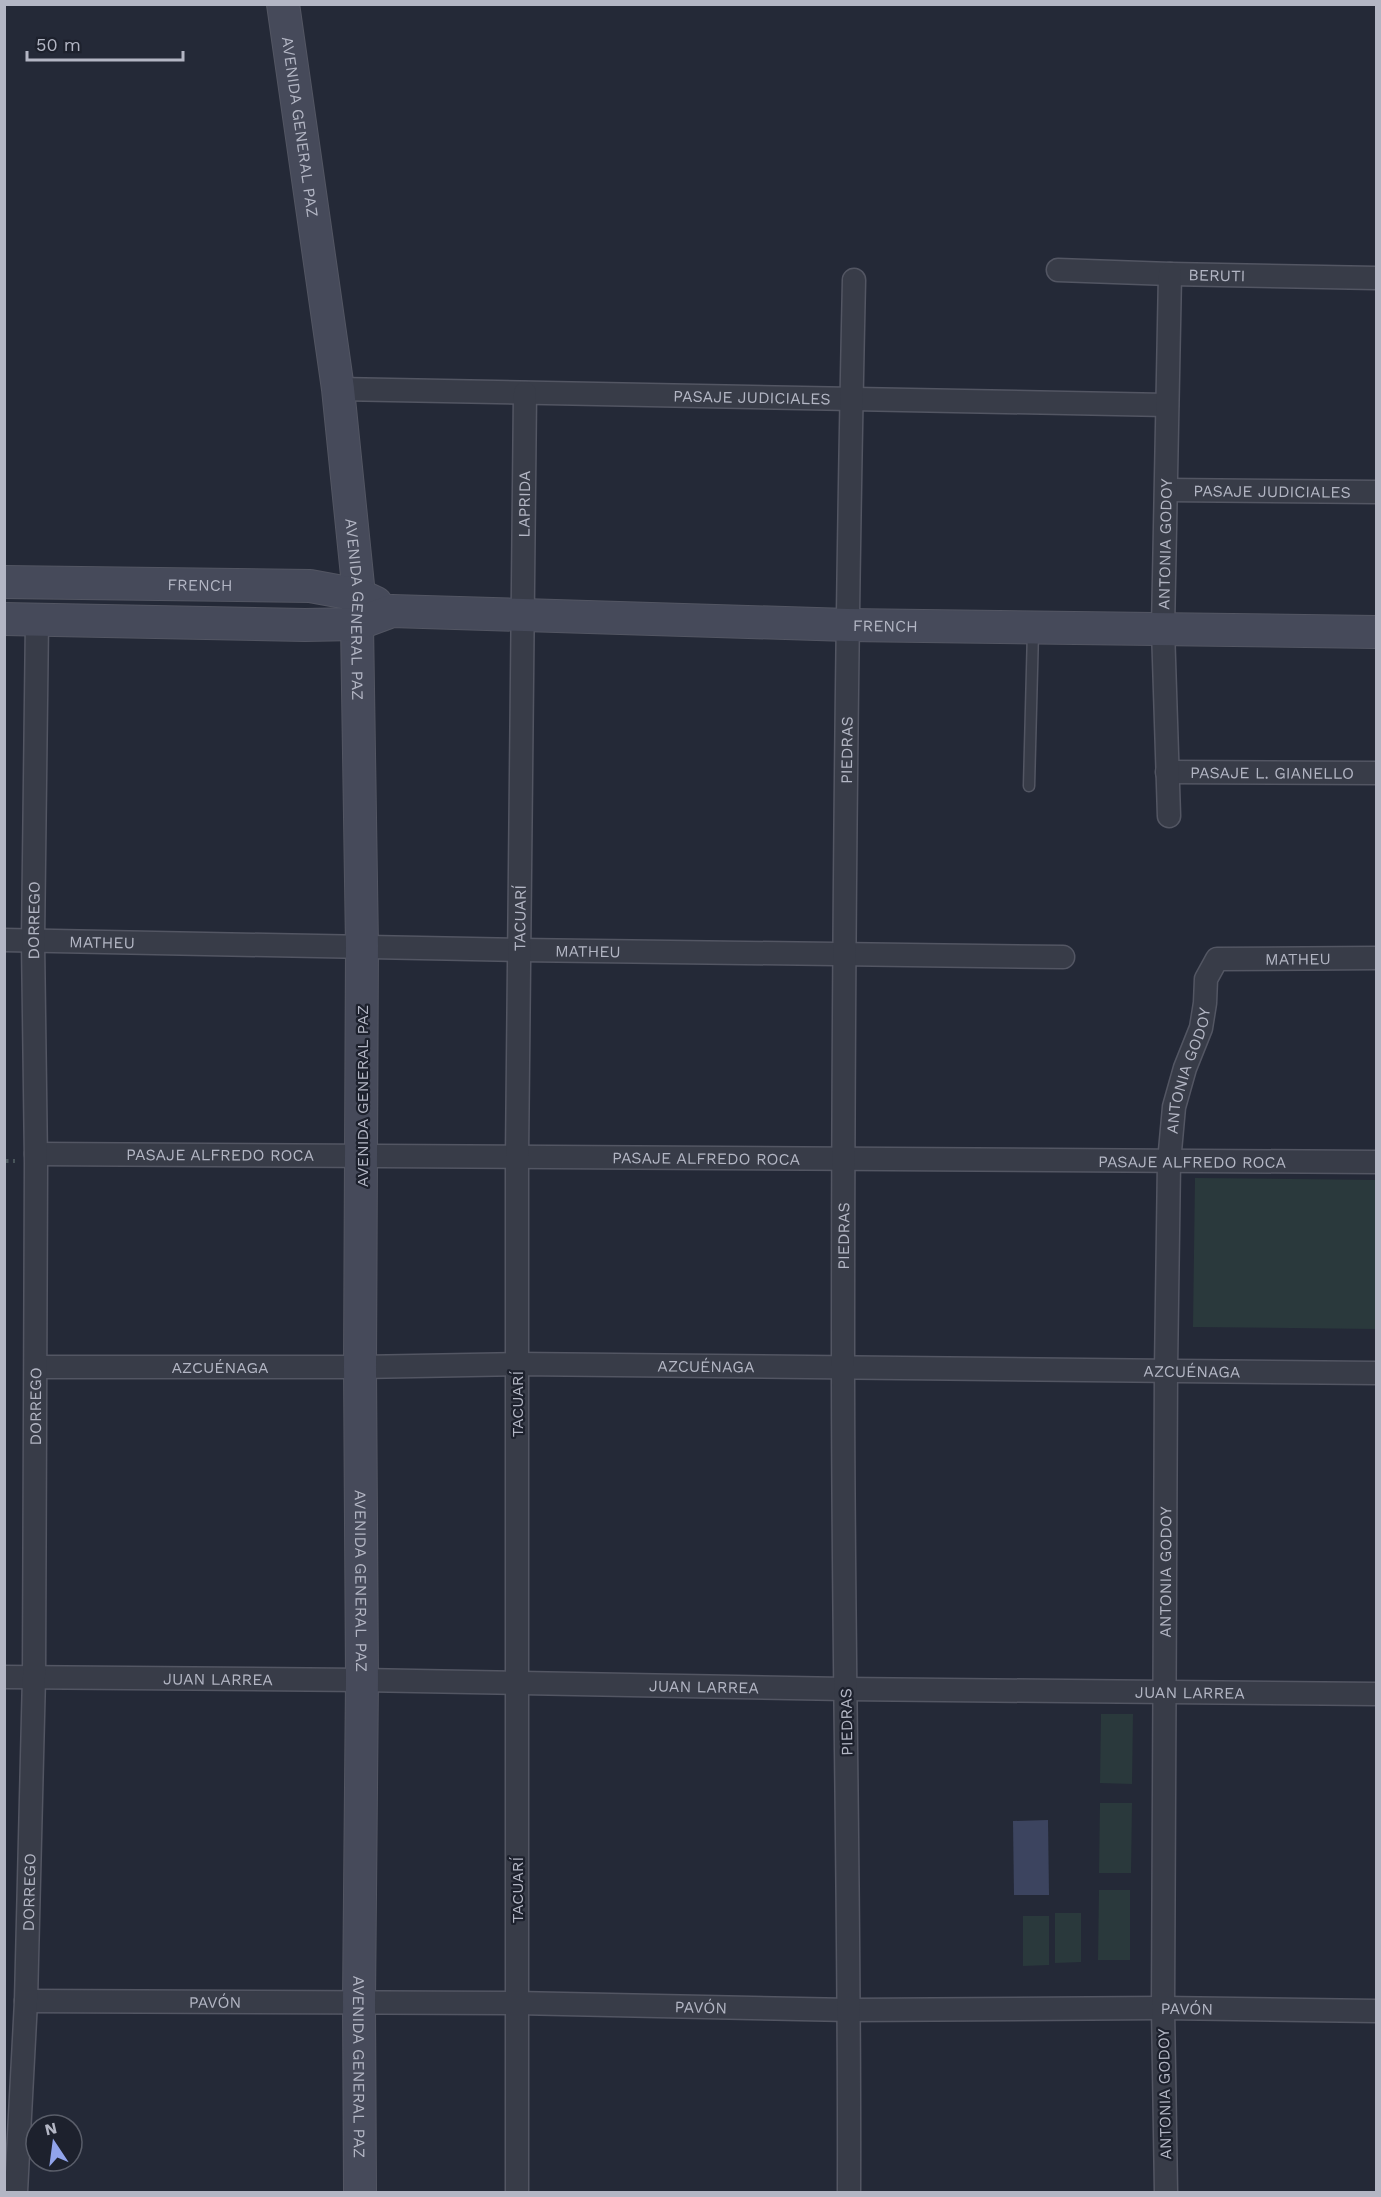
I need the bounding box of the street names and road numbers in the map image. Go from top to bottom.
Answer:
street label: AVENIDA GENERAL PAZ [278,35,322,219]
street label: BERUTI [1188,265,1246,285]
street label: PASAJE JUDICIALES [673,386,831,409]
street label: LAPRIDA [514,470,534,538]
street label: ANTONIA GODOY [1154,478,1176,610]
street label: PASAJE JUDICIALES [1193,481,1351,502]
street label: AVENIDA GENERAL PAZ [341,517,368,700]
street label: FRENCH [167,575,233,595]
street label: FRENCH [853,616,918,636]
street label: PIEDRAS [837,716,857,784]
street label: PASAJE L. GIANELLO [1190,763,1354,783]
street label: DORREGO [24,881,44,960]
street label: TACUARÍ [510,884,530,951]
street label: MATHEU [69,932,135,953]
street label: MATHEU [555,941,621,961]
street label: MATHEU [1265,949,1331,969]
street label: AVENIDA GENERAL PAZ [353,1005,372,1187]
street label: ANTONIA GODOY [1163,1006,1214,1135]
street label: PASAJE ALFREDO ROCA [126,1145,315,1165]
street label: PASAJE ALFREDO ROCA [612,1148,801,1169]
street label: PASAJE ALFREDO ROCA [1098,1152,1286,1172]
street label: PIEDRAS [834,1202,853,1270]
street label: AZCUÉNAGA [657,1356,755,1376]
street label: AZCUÉNAGA [171,1358,269,1377]
street label: AZCUÉNAGA [1143,1362,1241,1382]
street label: DORREGO [26,1367,45,1446]
street label: TACUARÍ [508,1371,527,1437]
street label: AVENIDA GENERAL PAZ [351,1490,371,1672]
street label: ANTONIA GODOY [1156,1506,1175,1638]
street label: JUAN LARREA [163,1669,274,1689]
street label: JUAN LARREA [649,1676,760,1697]
street label: JUAN LARREA [1135,1683,1245,1703]
street label: PIEDRAS [836,1688,857,1756]
street label: DORREGO [19,1853,40,1932]
street label: TACUARÍ [508,1857,527,1923]
street label: AVENIDA GENERAL PAZ [349,1976,369,2158]
street label: PAVÓN [189,1993,241,2012]
street label: PAVÓN [675,1997,727,2017]
street label: PAVÓN [1161,1999,1213,2019]
street label: ANTONIA GODOY [1154,2028,1175,2160]

